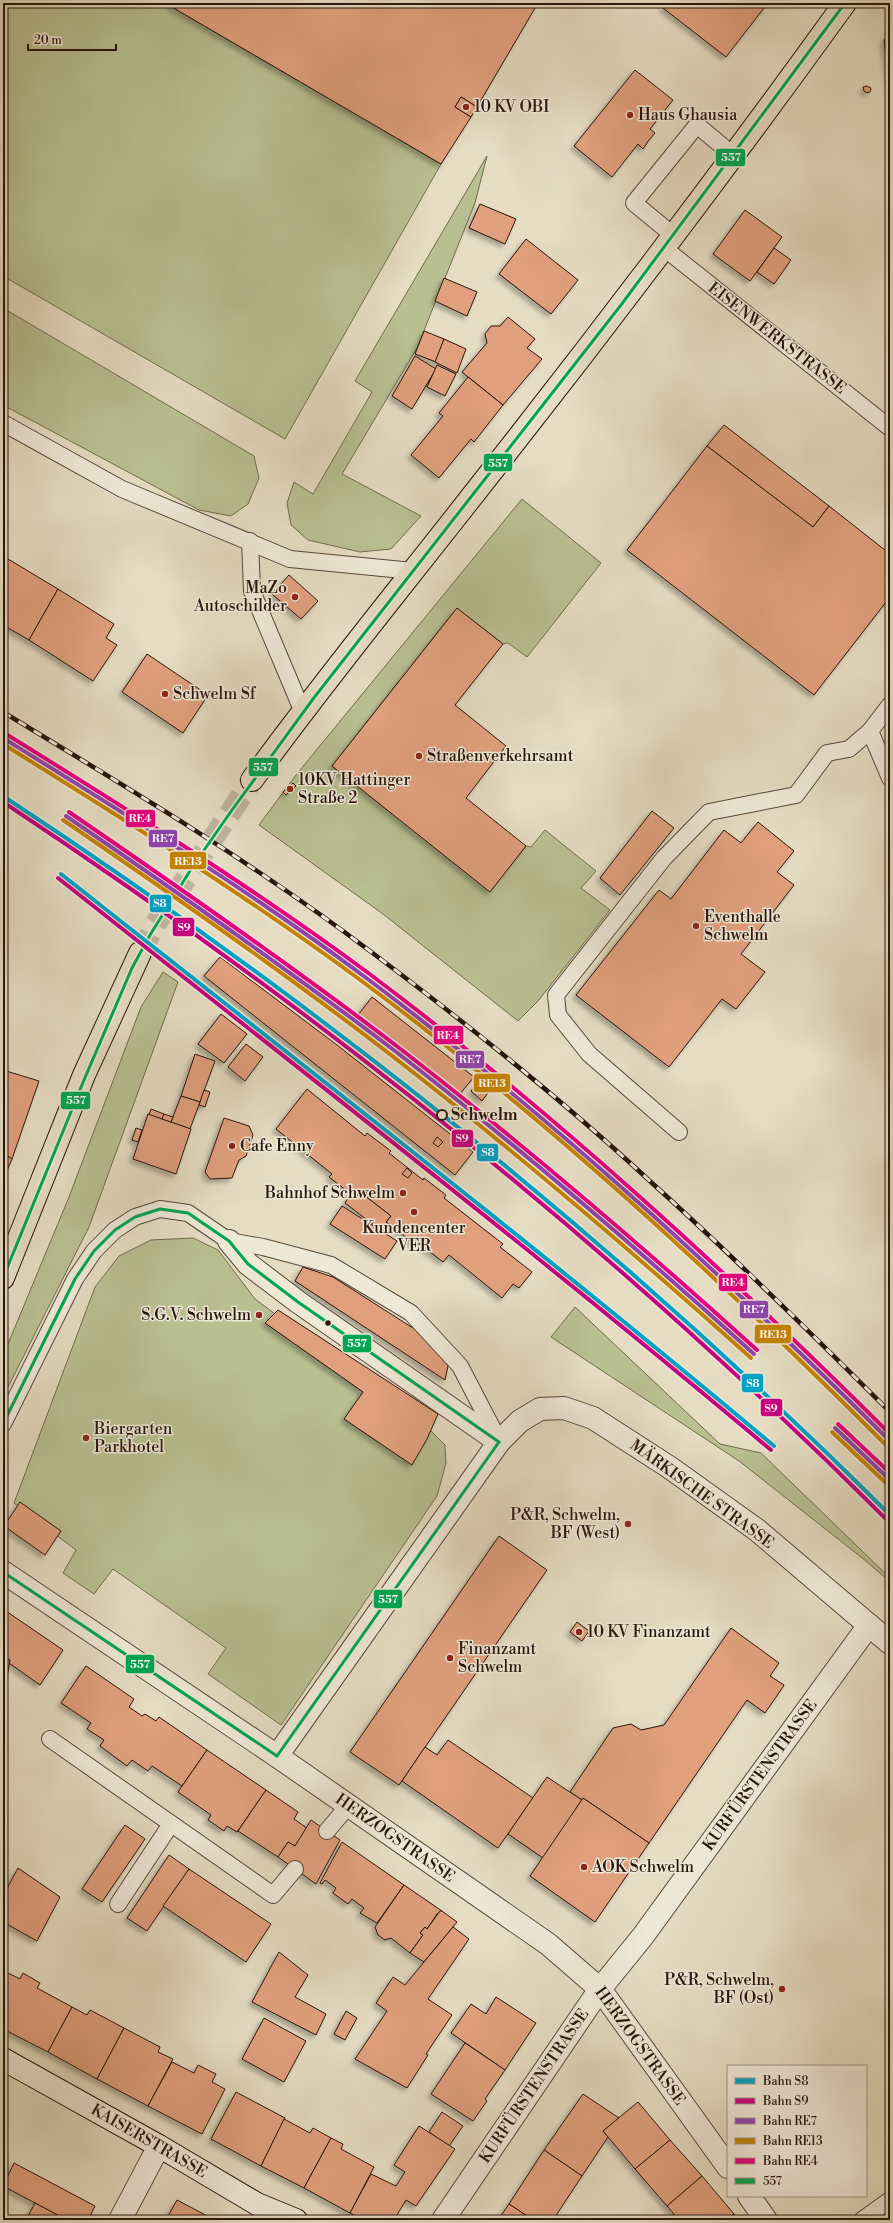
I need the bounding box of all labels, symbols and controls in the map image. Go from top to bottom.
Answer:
scale bar [28,26,116,52]
text: 20 m [34,33,62,48]
place label: 10 KV OBI [474,97,549,117]
marker: 10 KV OBI [461,102,471,112]
place label: Haus Ghausia [638,105,738,125]
marker: Haus Ghausia [625,110,635,120]
line badge: 557 [715,148,746,167]
text: 557 [721,151,741,165]
street label: EISENWERKSTRASSE [704,278,850,398]
line badge: 557 [483,453,513,472]
text: 557 [488,457,508,471]
place label: MaZo Autoschilder [193,578,287,616]
marker: MaZo Autoschilder [290,592,300,602]
place label: Schwelm Sf [173,684,257,704]
marker: Schwelm Sf [160,689,170,699]
place label: Straßenverkehrsamt [427,746,574,766]
marker: Straßenverkehrsamt [414,751,424,761]
line badge: 557 [248,757,279,777]
text: 557 [253,761,273,775]
place label: 10KV Hattinger Straße 2 [298,770,410,808]
marker: 10KV Hattinger Straße 2 [285,784,295,794]
line badge: RE4 [125,809,156,828]
text: RE4 [128,812,152,826]
line badge: RE7 [148,829,178,848]
text: RE7 [152,832,175,846]
line badge: RE13 [169,851,207,870]
text: RE13 [174,855,202,869]
line badge: S8 [149,894,172,913]
text: S8 [153,897,167,911]
place label: Eventhalle Schwelm [704,907,781,945]
line badge: S9 [172,917,195,937]
text: S9 [177,921,191,935]
marker: Eventhalle Schwelm [691,921,701,931]
line badge: RE4 [433,1025,464,1045]
text: RE4 [436,1029,460,1043]
line badge: RE7 [455,1050,485,1069]
text: RE7 [459,1053,482,1067]
line badge: RE13 [473,1073,511,1093]
text: RE13 [478,1077,506,1091]
line badge: 557 [60,1091,91,1110]
text: 557 [66,1094,86,1108]
place label: Schwelm [451,1105,518,1125]
marker: Schwelm [436,1109,448,1121]
line badge: S9 [451,1129,474,1148]
text: S9 [455,1132,469,1146]
place label: Cafe Enny [240,1136,314,1156]
marker: Cafe Enny [227,1141,237,1151]
line badge: S8 [476,1143,499,1162]
text: S8 [481,1146,495,1160]
place label: Bahnhof Schwelm [264,1183,395,1203]
marker: Bahnhof Schwelm [398,1188,408,1198]
marker: Kundencenter VER [409,1207,419,1217]
place label: Kundencenter VER [362,1218,466,1256]
line badge: RE4 [718,1273,748,1292]
text: RE4 [721,1276,745,1290]
line badge: RE7 [739,1300,769,1319]
text: RE7 [743,1303,766,1317]
place label: S.G.V. Schwelm [141,1305,251,1325]
marker: S.G.V. Schwelm [254,1310,264,1320]
unlabelled marker [323,1318,333,1328]
line badge: RE13 [754,1324,792,1344]
text: RE13 [759,1328,787,1342]
line badge: 557 [342,1334,372,1353]
text: 557 [347,1337,367,1351]
line badge: S8 [741,1373,764,1393]
text: S8 [746,1377,760,1391]
line badge: S9 [760,1398,783,1417]
text: S9 [764,1402,778,1416]
place label: Biergarten Parkhotel [93,1419,173,1457]
marker: Biergarten Parkhotel [81,1433,91,1443]
street label: MÄRKISCHE STRASSE [626,1434,778,1553]
place label: P&R, Schwelm, BF (West) [510,1505,620,1543]
marker: P&R, Schwelm, BF (West) [623,1519,633,1529]
line badge: 557 [373,1589,403,1609]
text: 557 [378,1593,398,1607]
place label: 10 KV Finanzamt [587,1622,711,1642]
marker: 10 KV Finanzamt [574,1627,584,1637]
place label: Finanzamt Schwelm [458,1639,537,1677]
marker: Finanzamt Schwelm [445,1653,455,1663]
line badge: 557 [125,1654,155,1674]
text: 557 [130,1658,150,1672]
street label: KURFÜRSTENSTRASSE [697,1694,822,1855]
street label: HERZOGSTRASSE [331,1789,459,1887]
place label: AOK Schwelm [591,1857,694,1877]
marker: AOK Schwelm [579,1862,589,1872]
place label: P&R, Schwelm, BF (Ost) [664,1970,774,2008]
street label: HERZOGSTRASSE [590,1983,690,2109]
marker: P&R, Schwelm, BF (Ost) [777,1984,787,1994]
street label: KURFÜRSTENSTRASSE [473,2004,593,2167]
legend [727,2065,867,2197]
text: Bahn S8 [762,2074,809,2089]
text: Bahn S9 [762,2094,808,2109]
street label: KAISERSTRASSE [87,2100,211,2182]
text: Bahn RE7 [762,2114,817,2129]
text: Bahn RE13 [762,2134,823,2149]
text: Bahn RE4 [762,2154,818,2169]
text: 557 [763,2174,782,2189]

